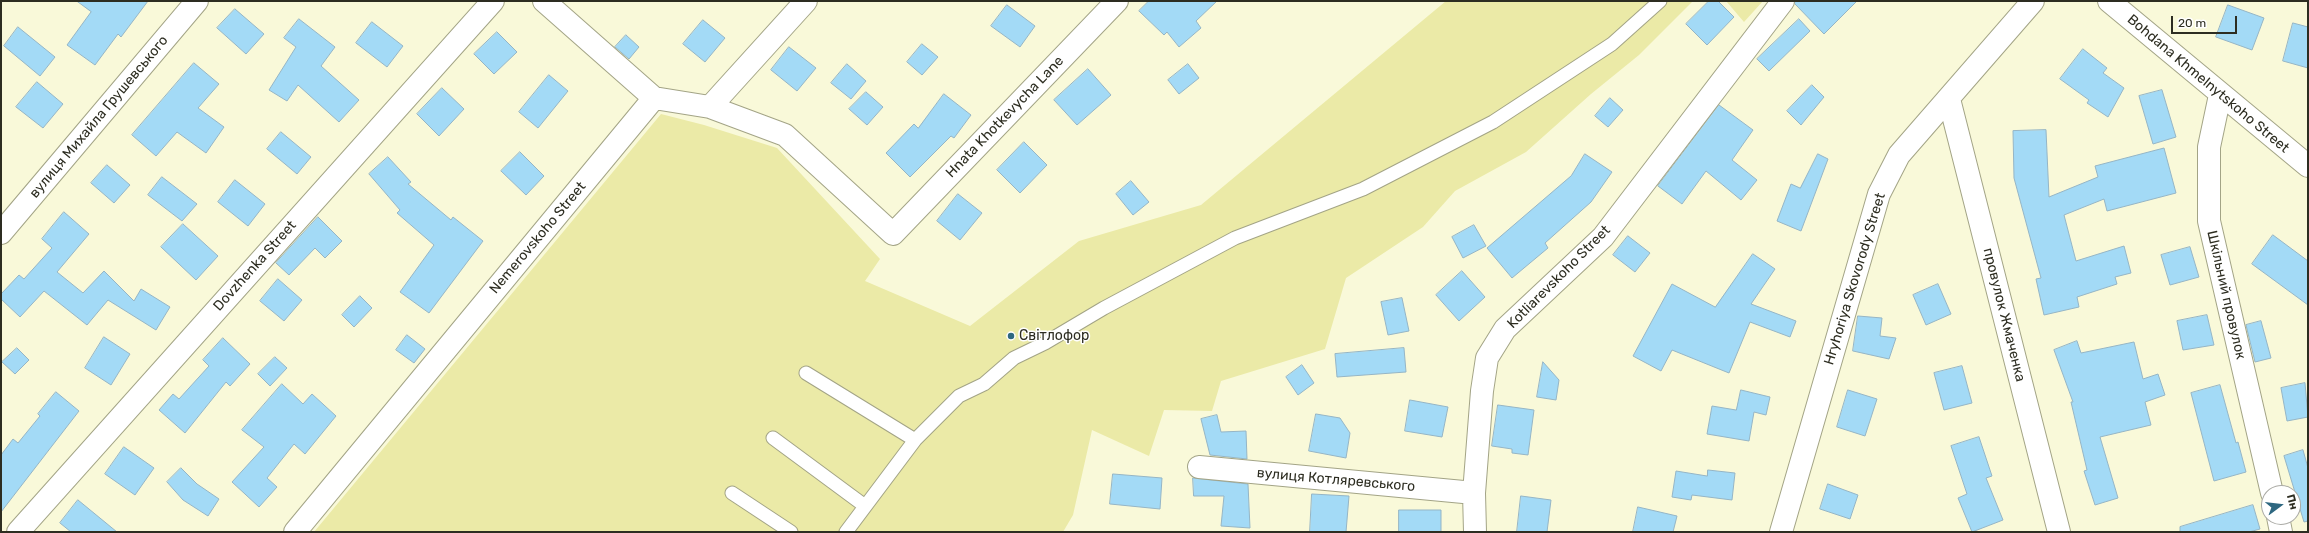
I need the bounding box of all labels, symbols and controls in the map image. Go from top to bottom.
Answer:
scale bar [2173,8,2239,34]
street label: Bohdana Khmelnytskoho Street [2124,11,2292,157]
text: 20 m [2178,16,2206,30]
street label: вулиця Михайла Грушевського [26,32,172,202]
street label: Hnata Khotkevycha Lane [943,53,1067,181]
street label: Nemerovskoho Street [486,179,590,297]
street label: Hryhoriya Skovorody Street [1821,191,1889,367]
street label: Dovzhenka Street [210,217,300,315]
street label: Kotliarevskoho Street [1504,222,1614,332]
street label: Шкільний провулок [2203,229,2249,361]
street label: провулок Жмаченка [1979,246,2029,384]
place label: Світлофор [1019,328,1089,344]
marker: Світлофор [1006,331,1016,341]
street label: вулиця Котляревського [1256,465,1416,495]
north arrow [2261,485,2301,525]
text: Пн [2284,493,2300,511]

